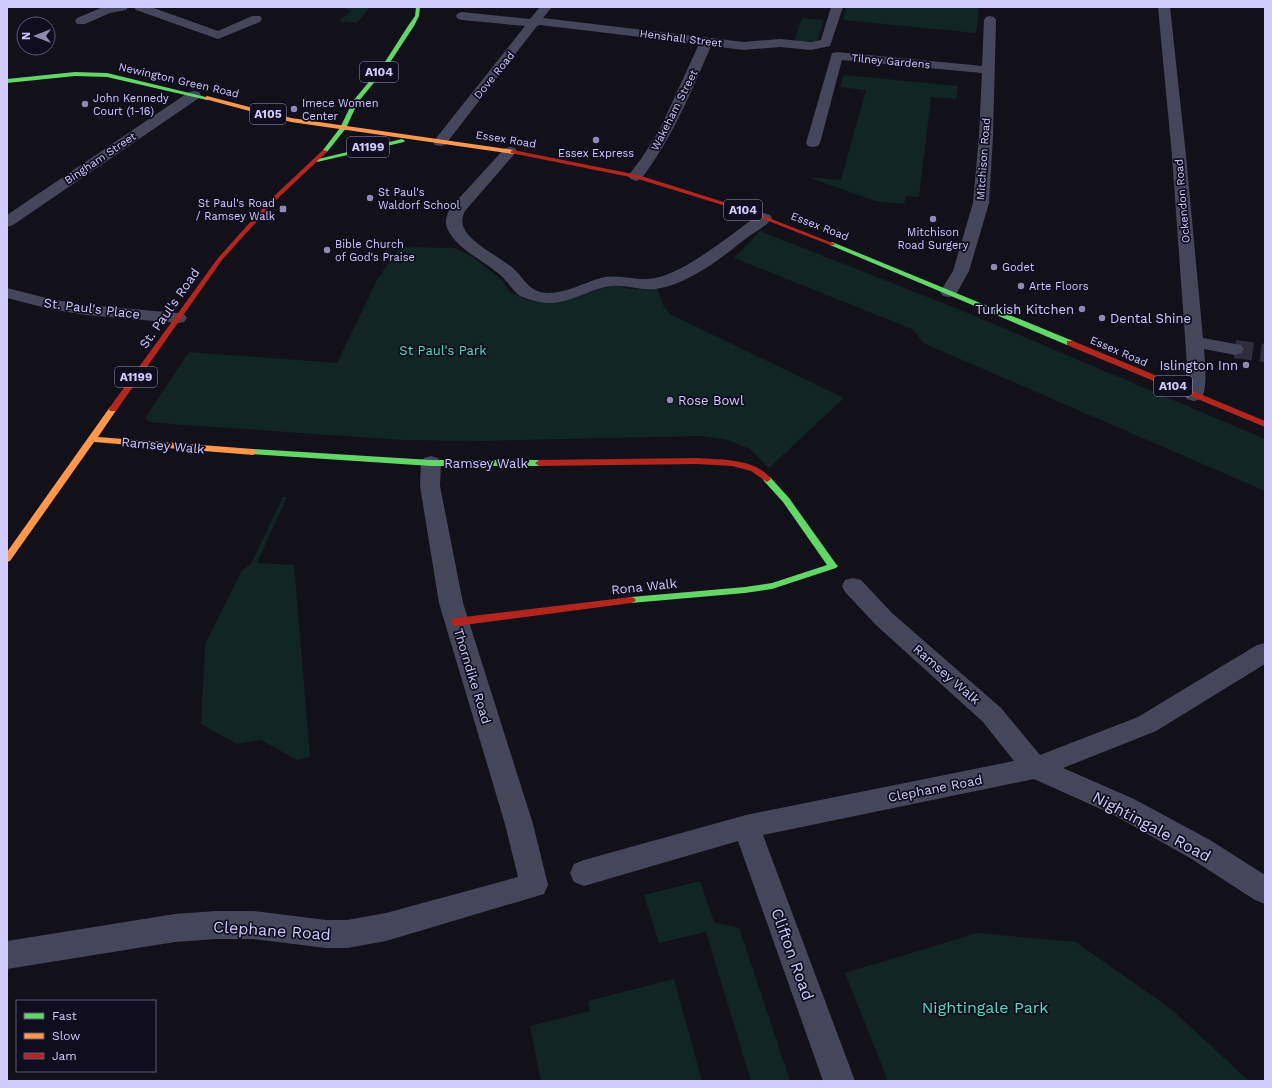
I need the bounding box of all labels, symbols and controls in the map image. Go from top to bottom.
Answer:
north arrow [16,16,56,56]
street label: Henshall Street [639,27,723,50]
text: N [20,32,33,40]
street label: Dove Road [471,49,517,102]
street label: Tilney Gardens [851,52,931,71]
street label: Newington Green Road [117,60,240,101]
road number: A104 [360,62,398,82]
street label: Wakeham Street [648,67,701,153]
place label: John Kennedy Court (1-16) [93,92,169,118]
place label: Imece Women Center [302,97,378,123]
marker: John Kennedy Court (1-16) [80,99,90,109]
road number: A105 [250,104,286,124]
marker: Imece Women Center [289,104,299,114]
street label: Mitchison Road [974,117,993,201]
street label: Essex Road [475,128,537,151]
street label: Bingham Street [62,130,139,187]
marker: Essex Express [591,135,601,145]
road number: A1199 [347,137,389,157]
place label: Essex Express [558,147,634,160]
street label: Ockendon Road [1172,158,1193,244]
place label: St Paul's Waldorf School [378,186,461,212]
marker: St Paul's Waldorf School [365,193,375,203]
place label: St Paul's Road / Ramsey Walk [196,197,275,223]
road number: A104 [724,200,762,220]
marker: St Paul's Road / Ramsey Walk [278,204,288,214]
street label: Essex Road [789,209,851,243]
marker: Mitchison Road Surgery [928,214,938,224]
place label: Mitchison Road Surgery [898,226,969,252]
place label: Bible Church of God's Praise [335,238,415,264]
marker: Bible Church of God's Praise [322,245,332,255]
place label: Godet [1002,261,1035,274]
marker: Godet [989,262,999,272]
street label: St. Paul's Road [136,265,203,351]
place label: Arte Floors [1029,280,1089,293]
marker: Arte Floors [1016,281,1026,291]
street label: St. Paul's Place [43,295,141,322]
place label: Turkish Kitchen [975,302,1074,317]
marker: Turkish Kitchen [1077,304,1087,314]
place label: Dental Shine [1110,311,1191,326]
marker: Dental Shine [1097,313,1107,323]
street label: Essex Road [1088,334,1149,369]
park label: St Paul's Park [399,343,487,358]
place label: Islington Inn [1159,358,1238,373]
marker: Islington Inn [1241,360,1251,370]
road number: A1199 [115,367,157,387]
road number: A104 [1154,376,1192,396]
place label: Rose Bowl [678,393,744,408]
marker: Rose Bowl [665,395,675,405]
street label: Ramsey Walk [121,434,206,457]
street label: Ramsey Walk [444,456,528,471]
street label: Rona Walk [610,576,678,597]
street label: Thorndike Road [451,627,494,726]
street label: Ramsey Walk [910,641,984,708]
street label: Clephane Road [887,772,983,805]
street label: Nightingale Road [1089,787,1214,866]
street label: Clifton Road [767,906,818,1003]
street label: Clephane Road [213,917,331,944]
park label: Nightingale Park [922,998,1048,1017]
legend [16,1000,156,1072]
text: Fast [52,1009,77,1023]
text: Slow [52,1029,80,1043]
text: Jam [52,1049,77,1063]

